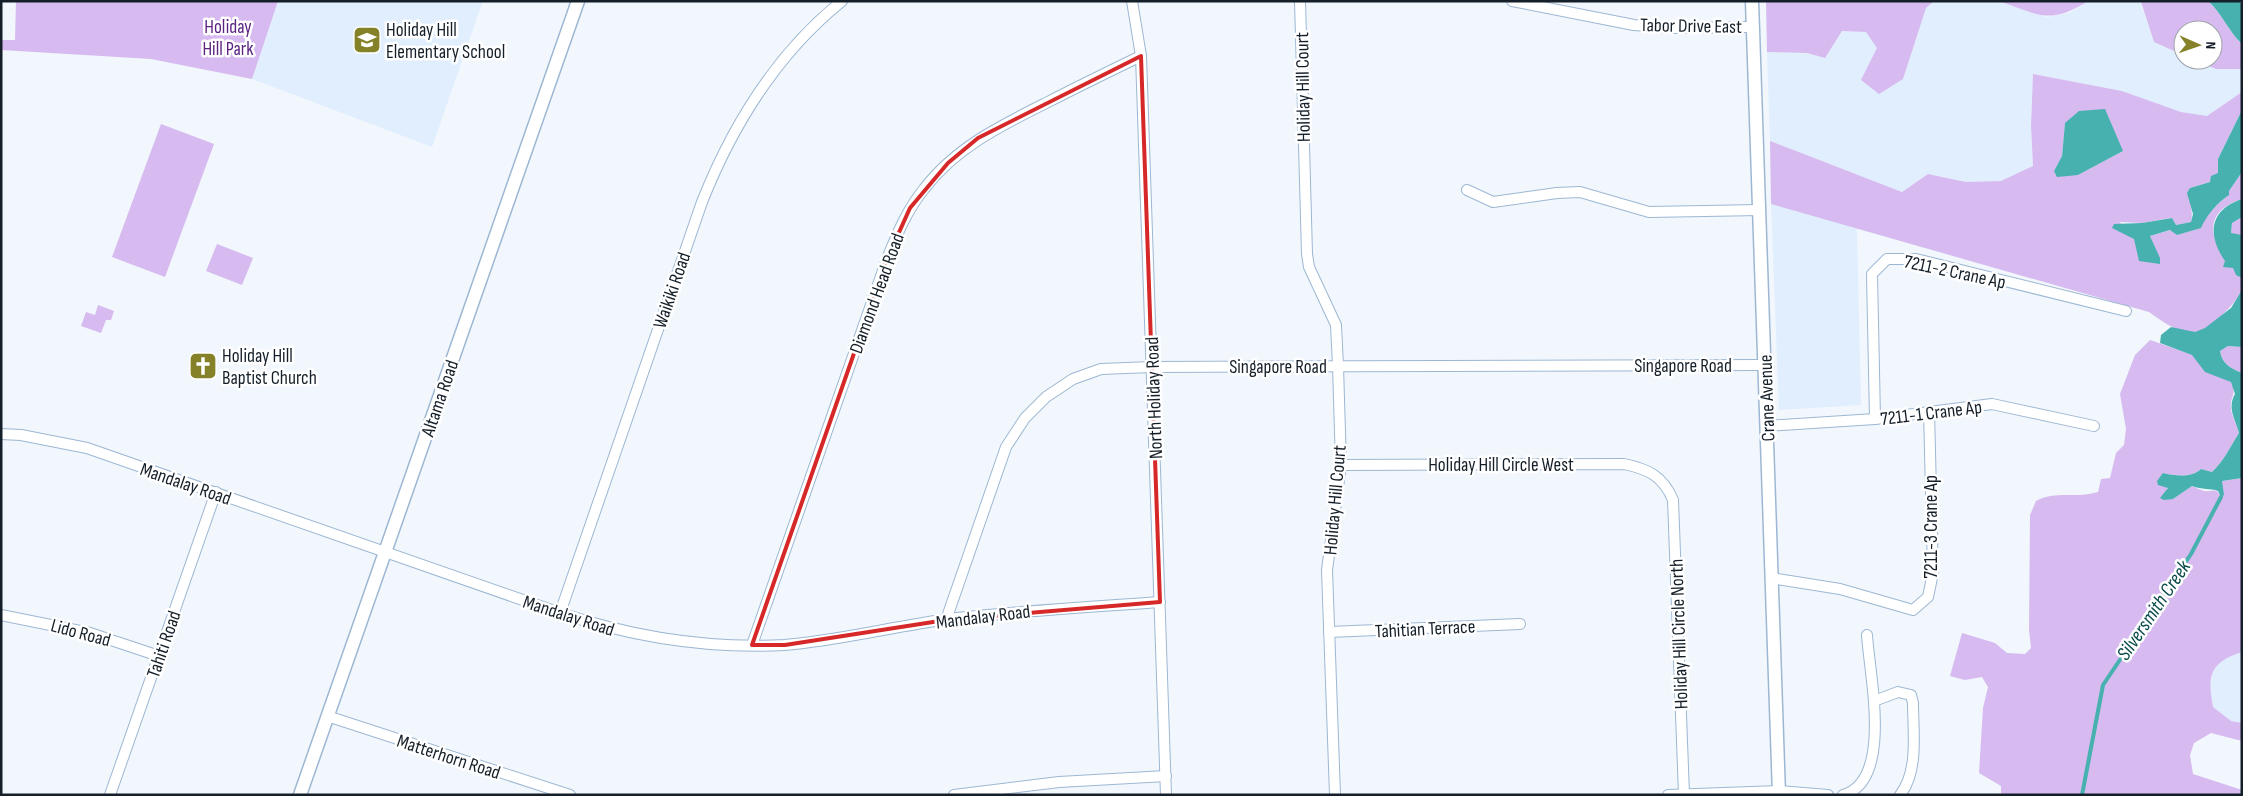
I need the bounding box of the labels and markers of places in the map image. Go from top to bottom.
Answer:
place label: Holiday Hill Elementary School [386,19,505,64]
school or university icon: Holiday Hill Elementary School [352,25,382,55]
place label: Holiday Hill Baptist Church [222,345,317,390]
church icon: Holiday Hill Baptist Church [188,351,218,381]

